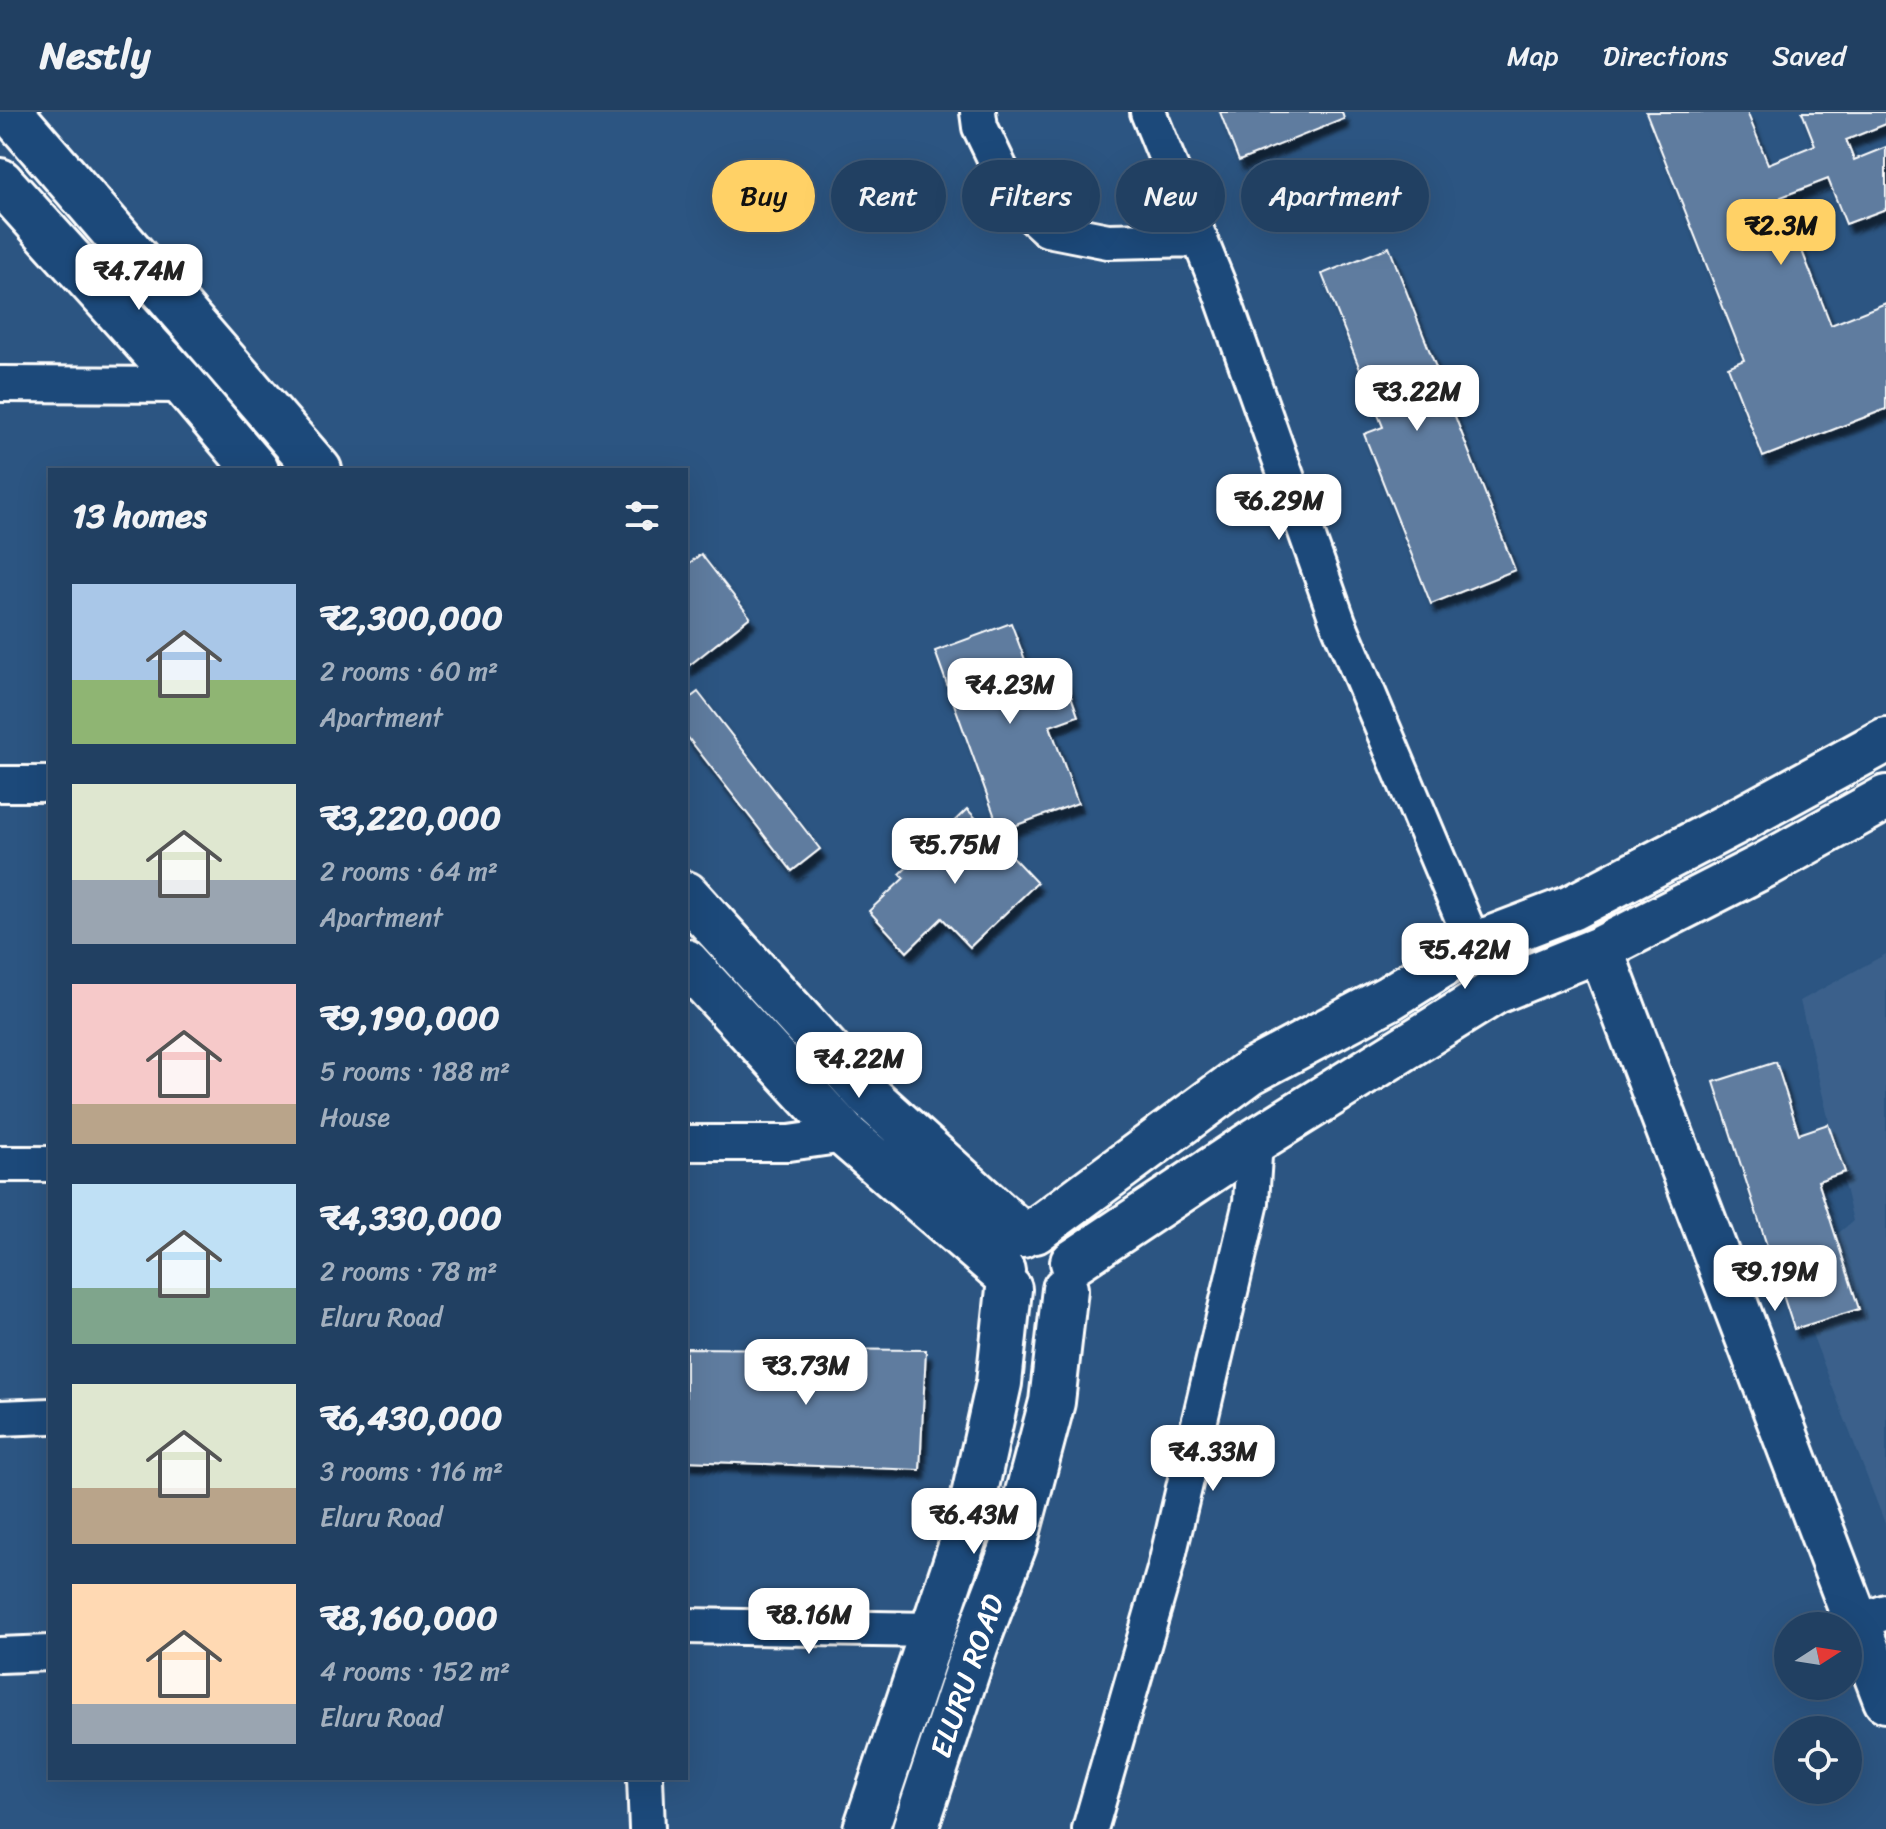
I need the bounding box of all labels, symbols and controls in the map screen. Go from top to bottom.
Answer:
text: Nestly [40,22,151,89]
text: Map [1507,31,1559,80]
text: Directions [1603,31,1728,80]
text: Saved [1772,31,1846,80]
chip: Buy [712,160,815,232]
chip: Rent [831,160,946,232]
chip: Filters [962,160,1100,232]
chip: New [1116,160,1225,232]
chip: Apartment [1241,160,1429,232]
pin: ₹2.3M [1725,199,1837,267]
text: ₹2.3M [1745,202,1817,248]
pin: ₹4.74M [74,244,204,312]
text: ₹4.74M [94,247,184,293]
pin: ₹3.22M [1352,365,1482,433]
text: ₹3.22M [1373,368,1461,414]
pin: ₹6.29M [1214,474,1344,542]
text: ₹6.29M [1234,477,1324,523]
text: 13 homes [72,486,207,546]
icon: filters [620,494,664,538]
text: ₹2,300,000 [320,588,503,648]
icon: home [136,616,232,712]
text: 2 rooms · 60 m² [320,648,498,694]
pin: ₹4.23M [945,658,1075,726]
text: ₹4.23M [965,661,1055,707]
text: Apartment [320,694,443,740]
text: ₹3,220,000 [320,788,501,848]
icon: home [136,816,232,912]
pin: ₹5.75M [890,818,1020,886]
text: ₹5.75M [910,821,1000,867]
text: 2 rooms · 64 m² [320,848,498,894]
text: Apartment [320,894,443,940]
pin: ₹5.42M [1400,923,1530,991]
text: ₹5.42M [1420,926,1510,972]
text: ₹9,190,000 [320,988,500,1048]
icon: home [136,1016,232,1112]
pin: ₹4.22M [794,1032,924,1100]
text: ₹4.22M [814,1035,904,1081]
text: 5 rooms · 188 m² [320,1048,510,1094]
text: House [320,1094,390,1140]
text: ₹4,330,000 [320,1188,502,1248]
icon: home [136,1216,232,1312]
pin: ₹9.19M [1710,1245,1840,1313]
text: 2 rooms · 78 m² [320,1248,497,1294]
text: ₹9.19M [1732,1248,1818,1294]
text: Eluru Road [320,1294,443,1340]
pin: ₹3.73M [741,1339,871,1407]
text: ₹3.73M [762,1342,850,1388]
text: ₹6,430,000 [320,1388,503,1448]
icon: home [136,1416,232,1512]
pin: ₹4.33M [1148,1425,1278,1493]
text: ₹4.33M [1169,1428,1257,1474]
text: 3 rooms · 116 m² [320,1448,503,1494]
pin: ₹6.43M [909,1488,1039,1556]
text: ₹6.43M [930,1491,1018,1537]
text: Eluru Road [320,1494,443,1540]
street label: ELURU ROAD [914,1587,1020,1765]
text: ₹8,160,000 [320,1588,498,1648]
pin: ₹8.16M [744,1588,874,1656]
text: ₹8.16M [766,1591,852,1637]
north arrow [1774,1612,1862,1700]
map controls [1774,1612,1862,1804]
icon: home [136,1616,232,1712]
text: 4 rooms · 152 m² [320,1648,510,1694]
text: Eluru Road [320,1694,443,1740]
button: locate [1774,1716,1862,1804]

